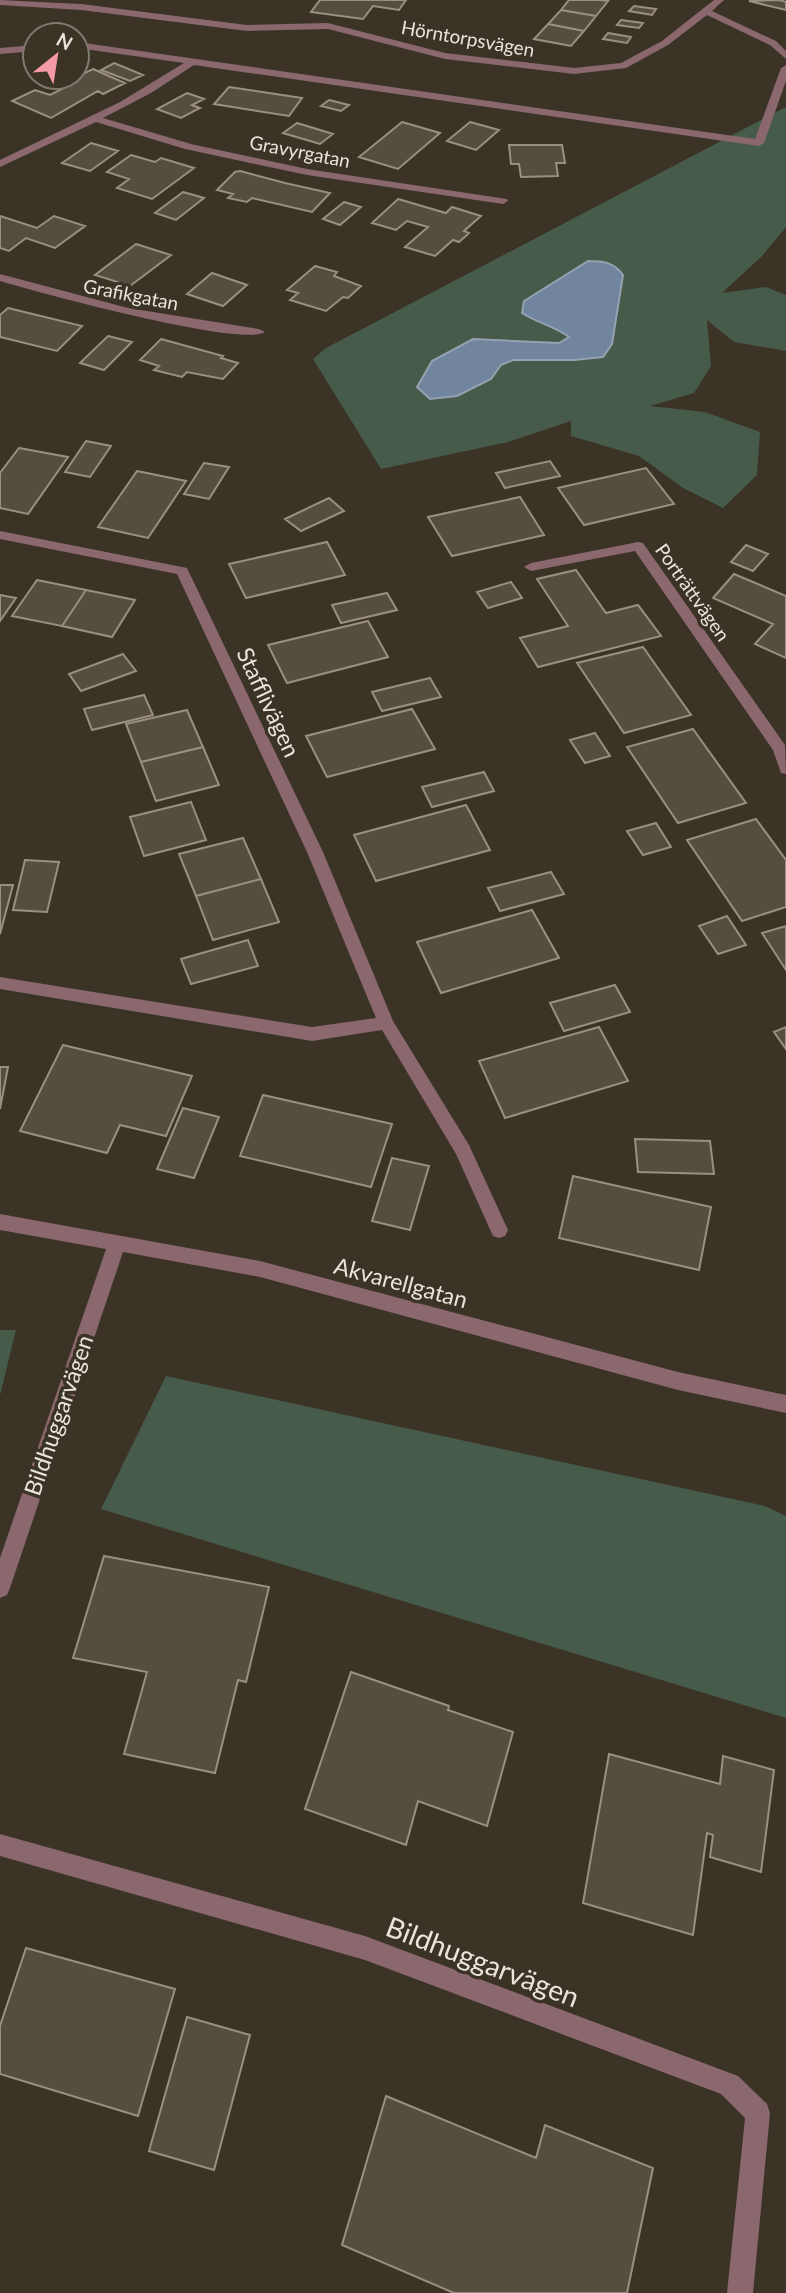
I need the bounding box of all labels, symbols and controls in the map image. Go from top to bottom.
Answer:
street label: Hörntorpsvägen [400,15,536,61]
north arrow [21,21,91,91]
text: N [53,27,77,54]
street label: Gravyrgatan [248,130,352,172]
street label: Grafikgatan [81,274,181,314]
street label: Porträttvägen [651,539,735,645]
street label: Stafflivägen [231,643,307,761]
street label: Akvarellgatan [331,1251,471,1313]
street label: Bildhuggarvägen [17,1331,99,1499]
street label: Bildhuggarvägen [382,1909,584,2013]

